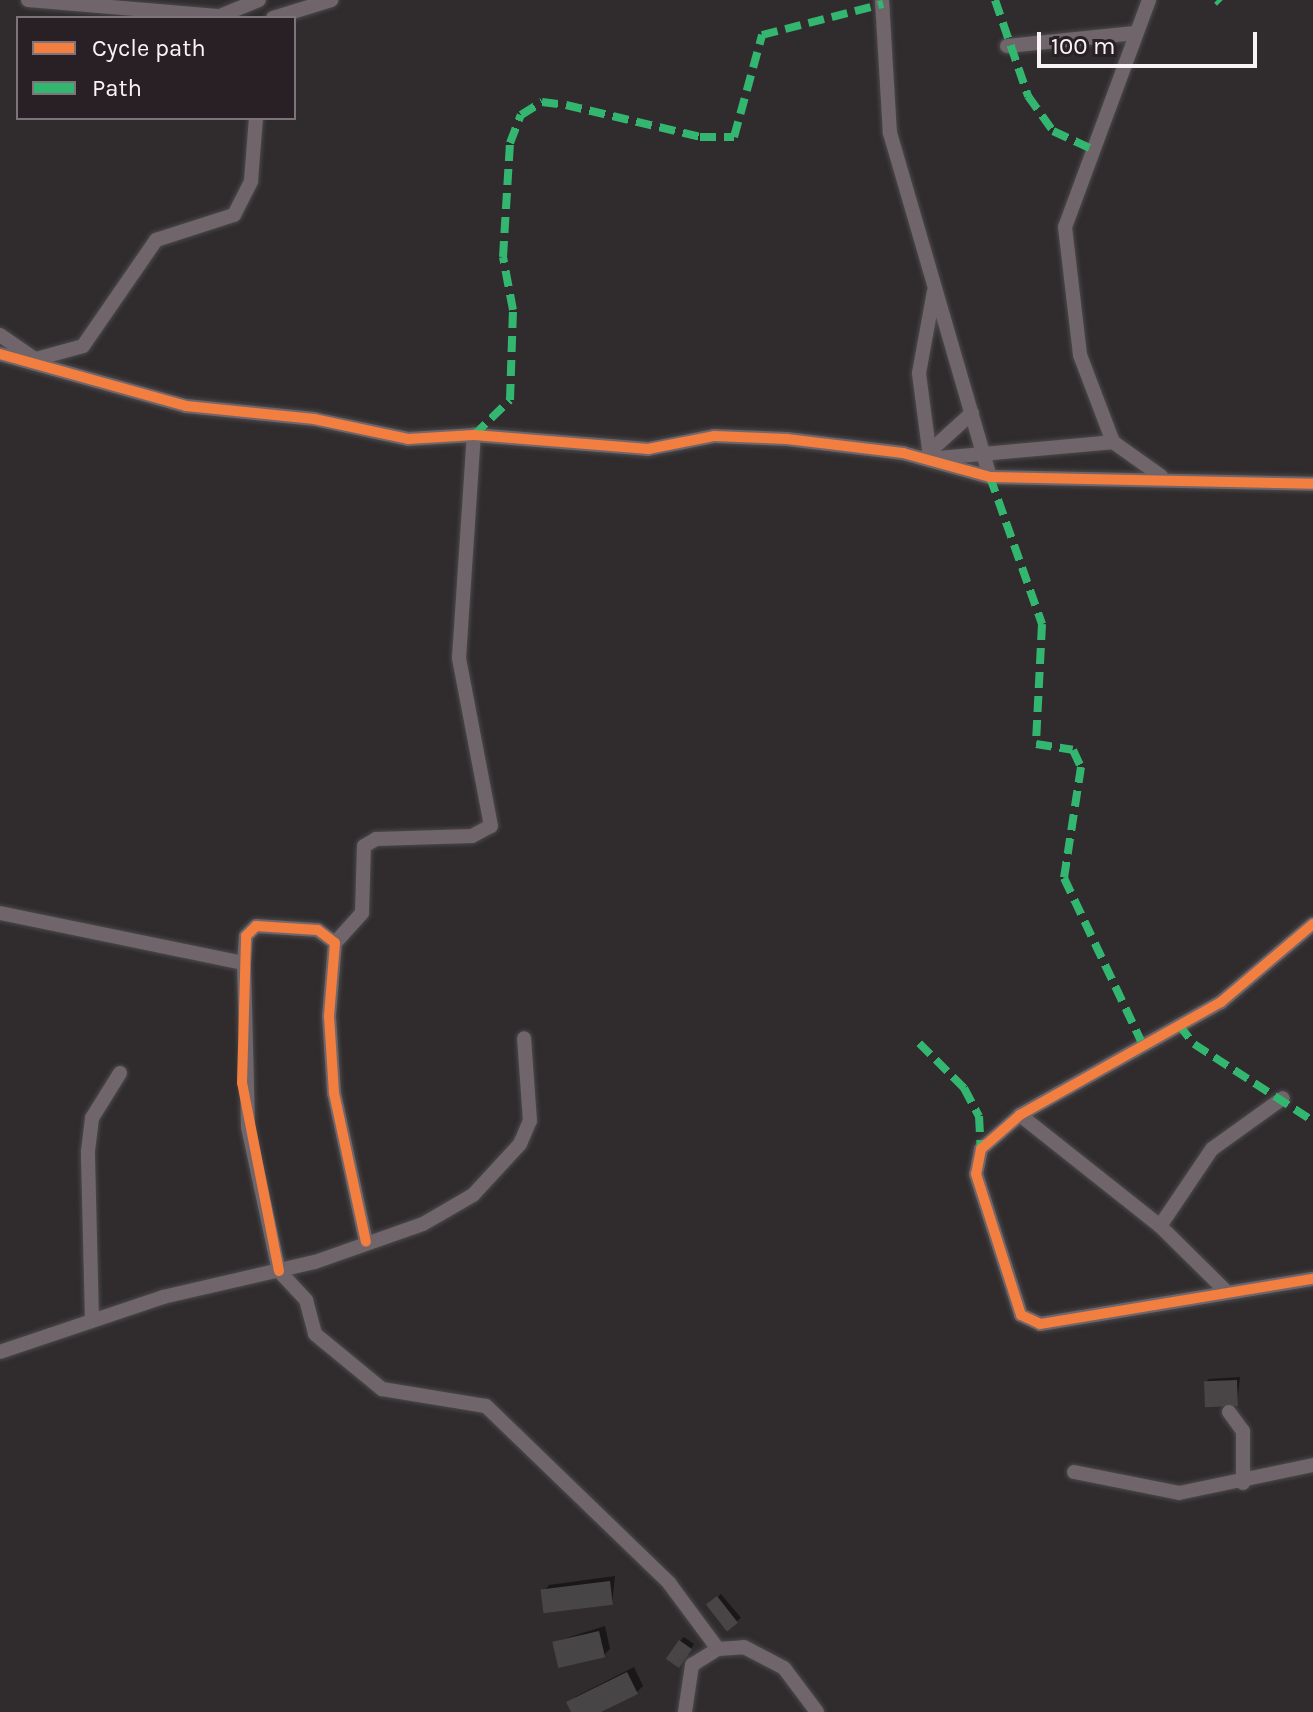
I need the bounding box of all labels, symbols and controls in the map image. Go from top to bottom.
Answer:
legend [16,16,296,120]
scale bar [1041,16,1261,66]
text: 100 m [1051,32,1116,60]
text: Cycle path [92,34,206,62]
text: Path [92,74,142,102]

